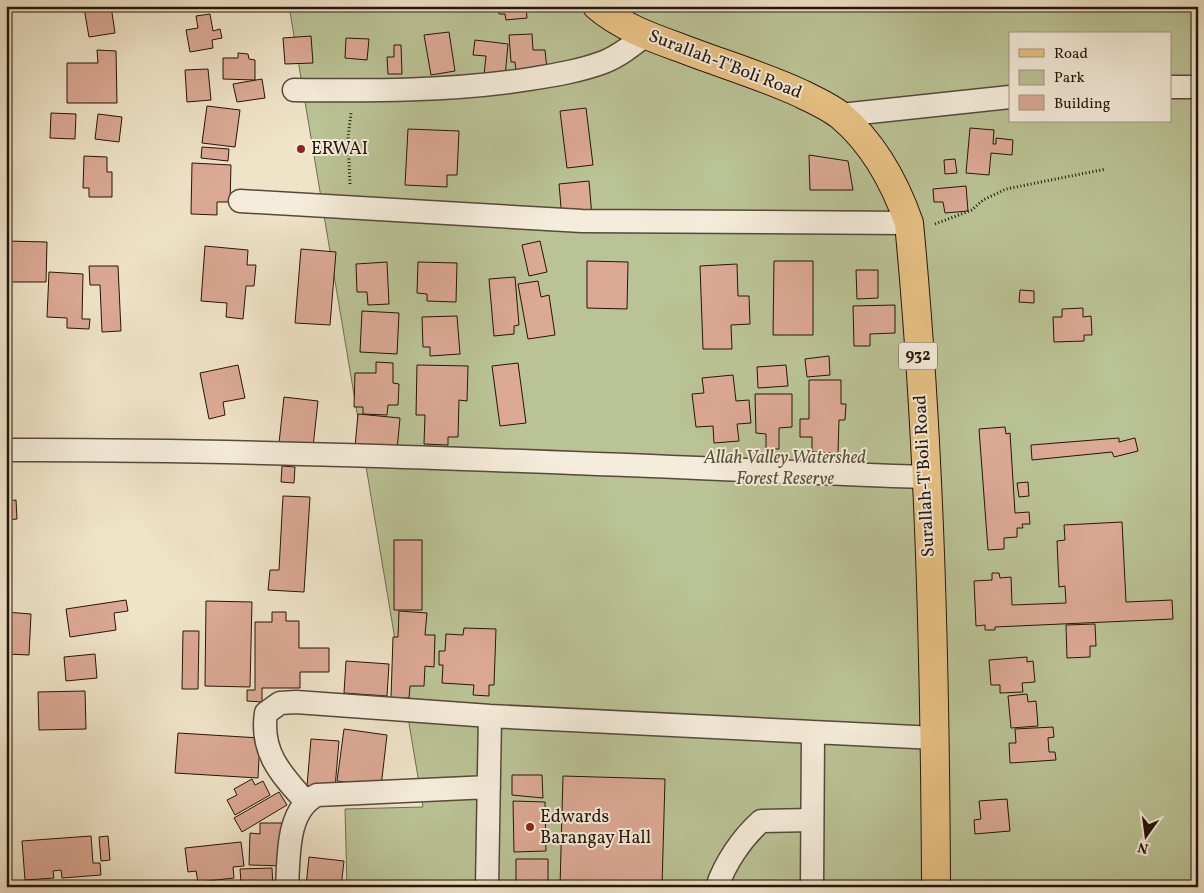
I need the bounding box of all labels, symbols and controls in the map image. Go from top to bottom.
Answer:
street label: Surallah-T'Boli Road [645,24,805,106]
legend [1009,32,1172,122]
text: Road [1054,44,1088,65]
text: Park [1054,68,1085,89]
text: Building [1054,94,1111,115]
place label: ERWAI [311,137,368,162]
marker: ERWAI [295,143,307,155]
road number: 932 [899,342,937,370]
street label: Surallah-T'Boli Road [908,394,942,558]
park label: Allah Valley Watershed Forest Reserve [703,446,866,492]
place label: Edwards Barangay Hall [540,805,651,851]
north arrow [1122,810,1172,860]
marker: Edwards Barangay Hall [524,821,536,833]
text: N [1136,837,1150,858]

